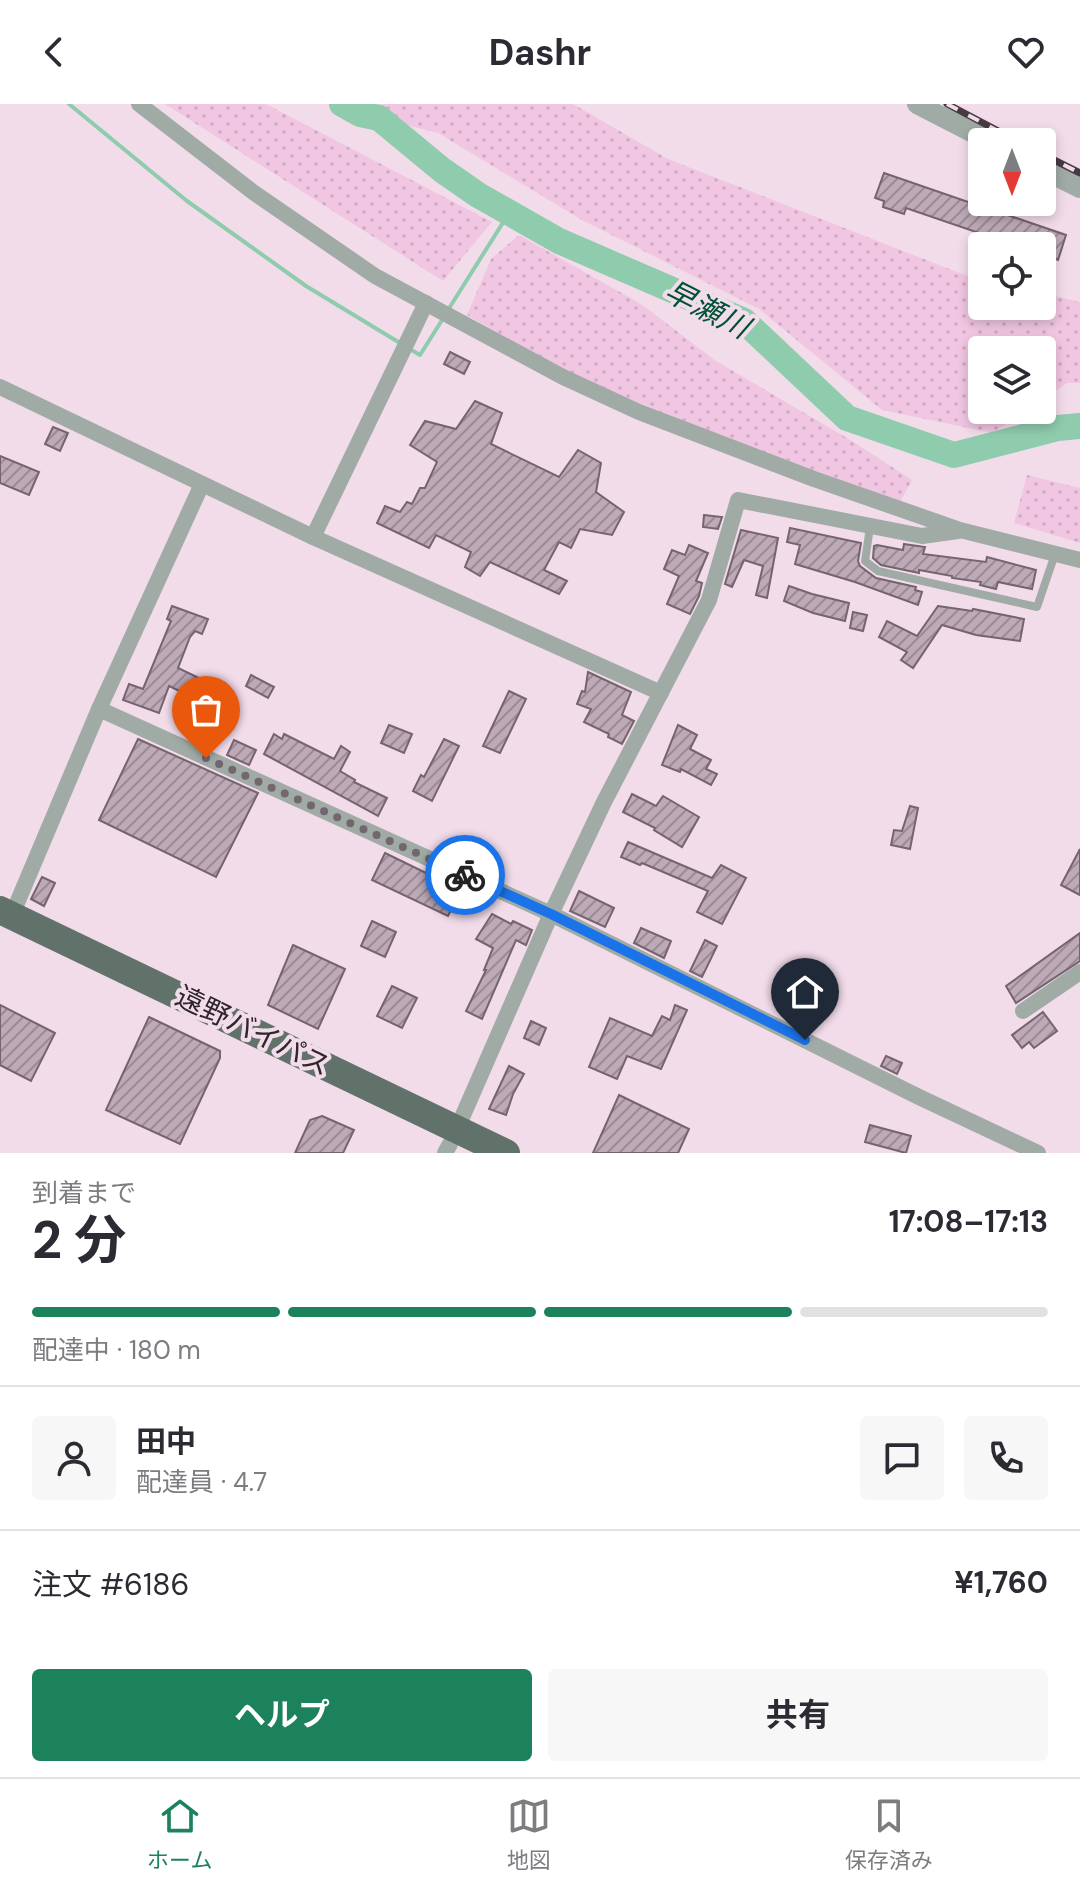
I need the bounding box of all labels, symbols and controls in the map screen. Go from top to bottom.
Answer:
text: Dashr [489,29,591,76]
icon: back [32,30,76,74]
icon: heart [1004,30,1048,74]
north arrow [968,128,1056,216]
map controls [968,128,1056,424]
button: locate [968,232,1056,320]
water label: 早瀬川 [658,271,759,348]
button: layers [968,336,1056,424]
pin [172,676,240,758]
icon: bag [184,688,228,732]
courier [425,835,505,915]
icon: bike [443,853,487,897]
pin [771,958,839,1040]
icon: home [783,970,827,1014]
street label: 遠野バイパス [170,978,336,1084]
text: 到着まで [32,1176,136,1210]
text: 17:08–17:13 [889,1202,1048,1241]
text: 2 分 [32,1206,126,1274]
text: 配達中 · 180 m [32,1333,201,1367]
button: person [32,1416,116,1500]
button: chat [860,1416,944,1500]
button: phone [964,1416,1048,1500]
text: 田中 [136,1422,196,1461]
text: 配達員 · 4.7 [136,1465,267,1499]
text: ¥1,760 [954,1563,1048,1602]
text: 注文 #6186 [32,1565,189,1604]
button: ヘルプ [32,1669,532,1761]
button: 共有 [548,1669,1048,1761]
tab: ホーム [147,1794,212,1875]
tab: 地図 [507,1794,551,1875]
tab: 保存済み [845,1794,933,1875]

